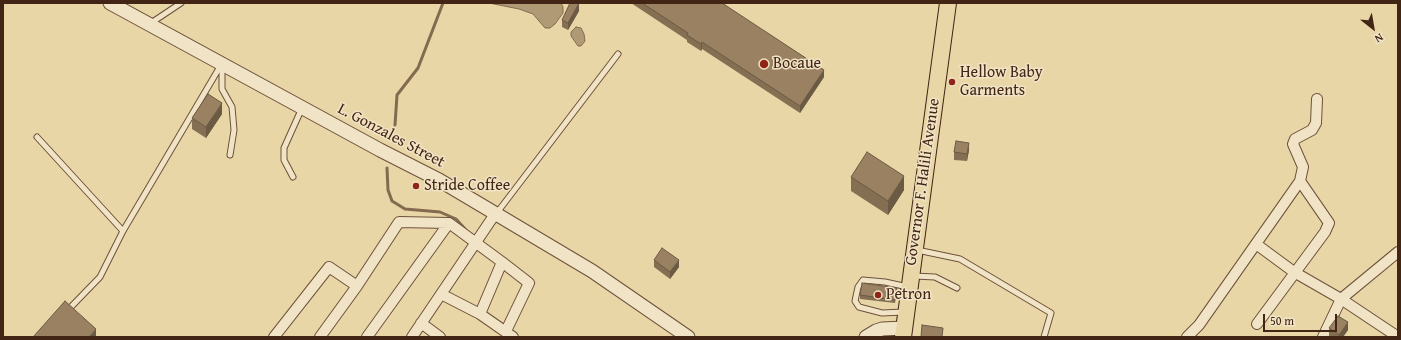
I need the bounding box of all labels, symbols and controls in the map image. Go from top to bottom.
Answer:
north arrow [1353,8,1393,48]
text: N [1372,30,1386,47]
place label: Bocaue [773,54,821,74]
marker: Bocaue [758,58,770,70]
place label: Hellow Baby Garments [960,63,1043,101]
marker: Hellow Baby Garments [947,77,957,87]
street label: Governor F. Halili Avenue [902,97,944,267]
street label: L. Gonzales Street [334,100,448,172]
place label: Stride Coffee [424,176,510,196]
marker: Stride Coffee [411,181,421,191]
place label: Petron [886,285,931,305]
marker: Petron [873,290,883,300]
scale bar [1265,306,1339,332]
text: 50 m [1270,312,1294,329]

